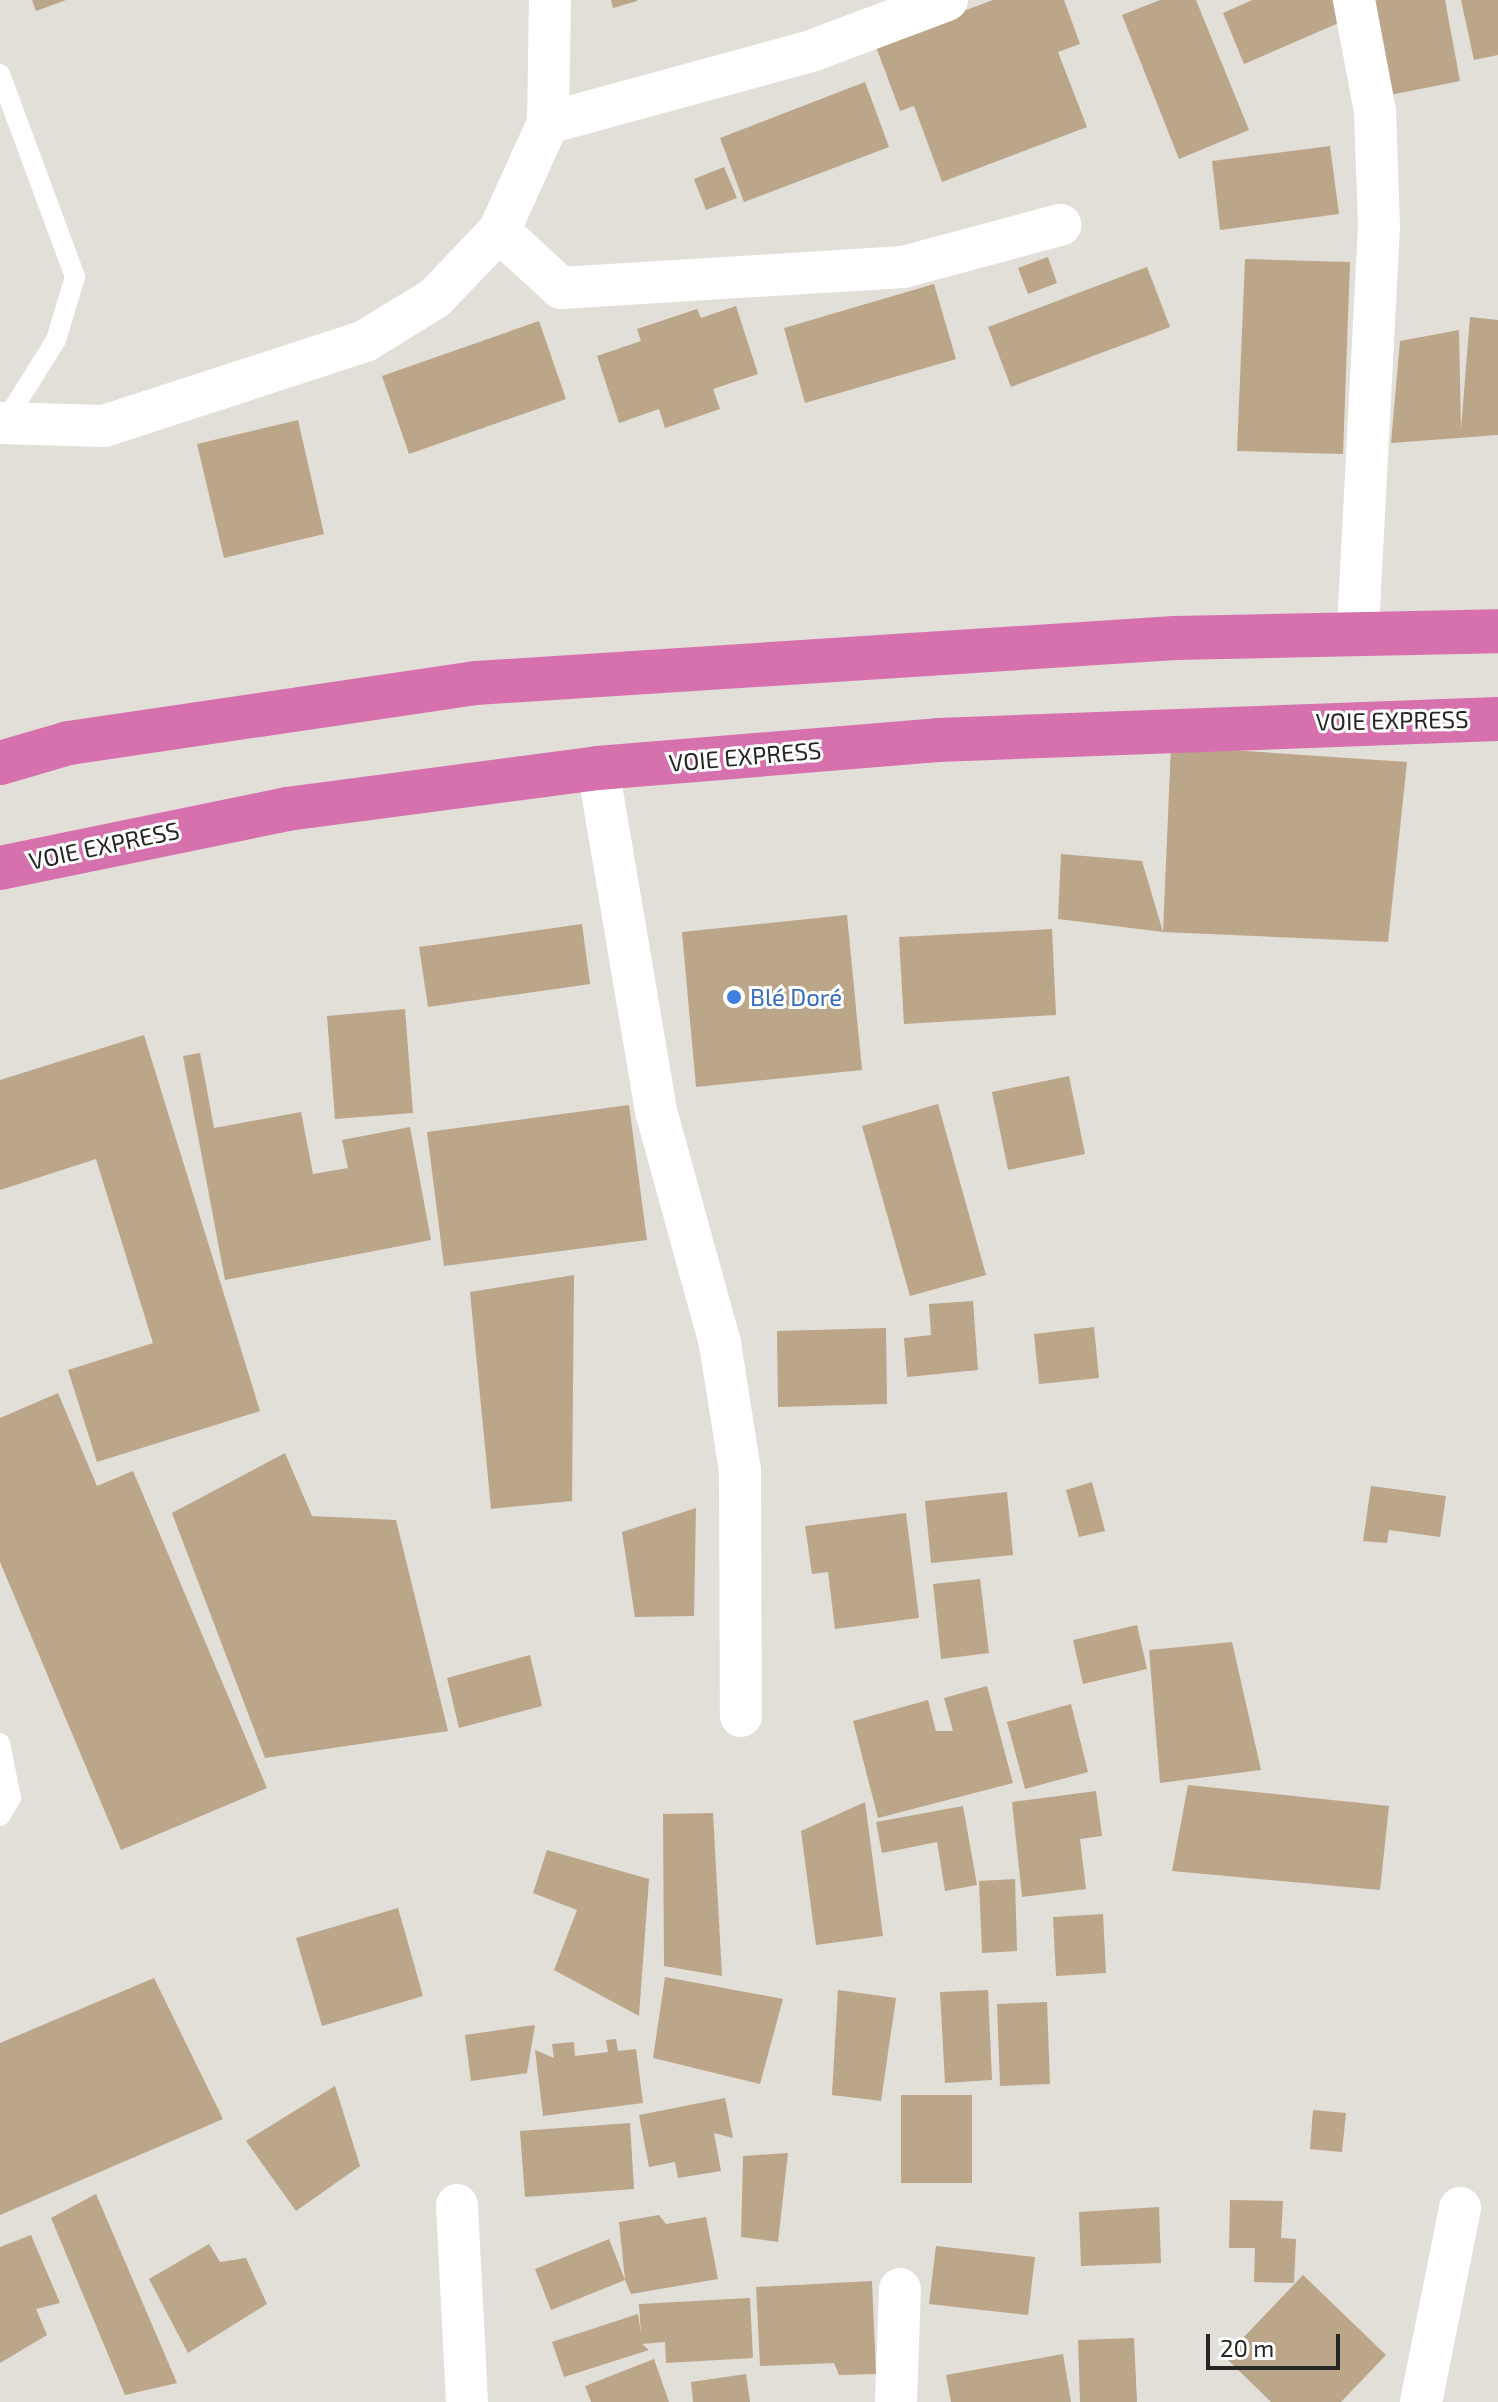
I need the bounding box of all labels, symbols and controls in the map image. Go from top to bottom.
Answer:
street label: VOIE EXPRESS [1315,704,1469,736]
street label: VOIE EXPRESS [668,735,822,777]
street label: VOIE EXPRESS [26,815,182,875]
place label: Blé Doré [750,983,842,1011]
marker: Blé Doré [725,988,743,1006]
scale bar [1210,2318,1344,2368]
text: 20 m [1220,2333,1274,2362]

